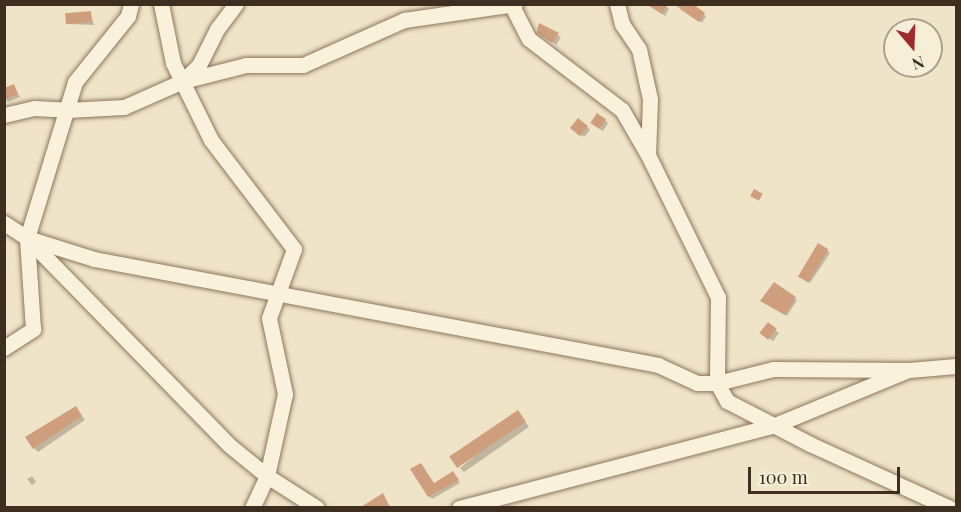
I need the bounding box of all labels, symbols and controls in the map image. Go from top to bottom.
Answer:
north arrow [883,18,943,78]
text: N [909,52,927,75]
scale bar [751,455,902,493]
text: 100 m [759,465,808,489]

